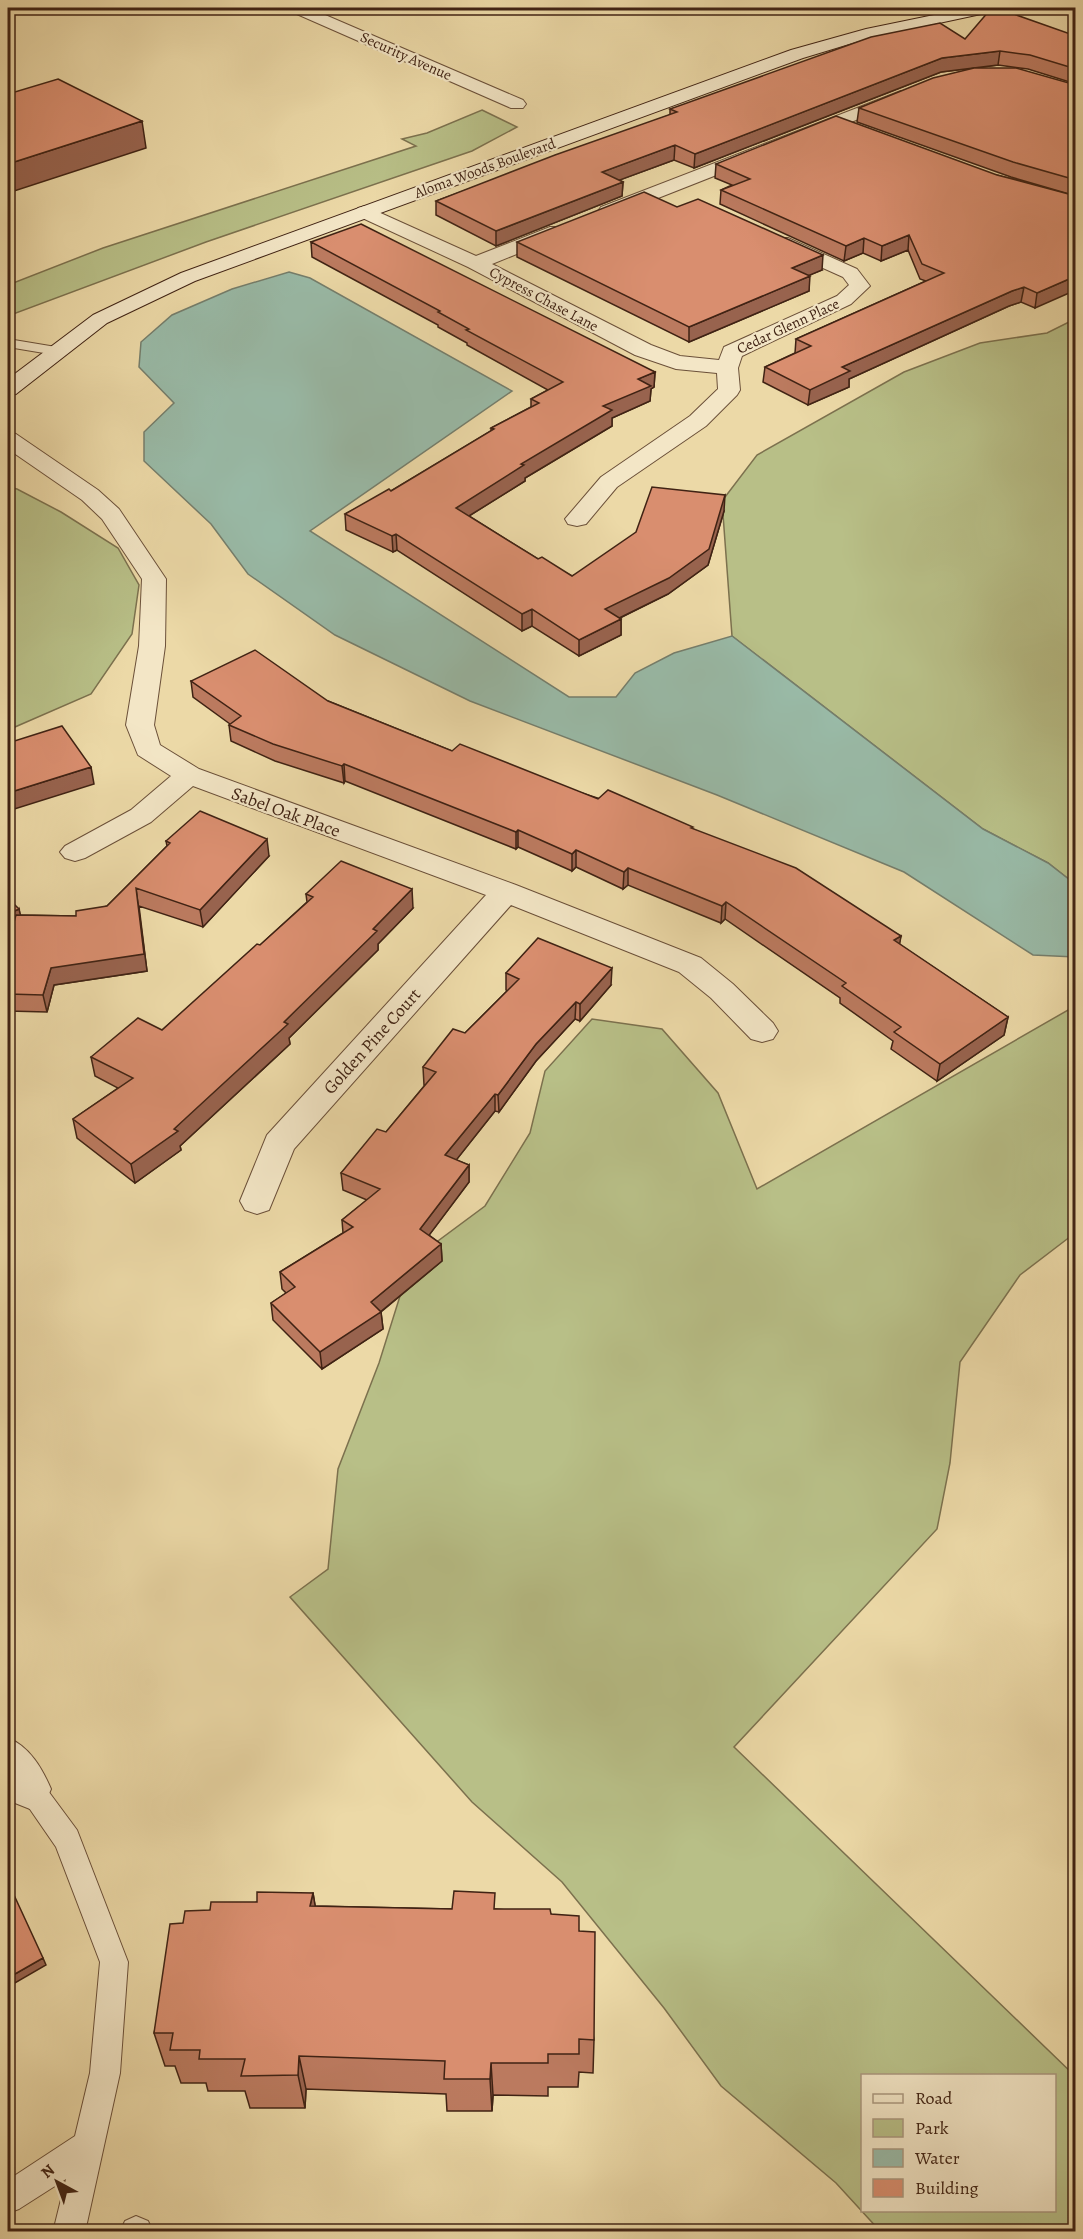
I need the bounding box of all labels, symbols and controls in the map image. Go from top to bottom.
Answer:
street label: Security Avenue [357,27,455,85]
street label: Aloma Woods Boulevard [411,133,559,203]
street label: Cypress Chase Lane [486,262,602,336]
street label: Cedar Glenn Place [733,293,843,359]
street label: Sabel Oak Place [228,781,344,843]
street label: Golden Pine Court [318,983,426,1099]
legend [861,2074,1056,2212]
text: Road [915,2086,953,2110]
text: Park [915,2116,949,2140]
text: Water [914,2146,960,2170]
north arrow [27,2152,87,2212]
text: N [36,2159,60,2184]
text: Building [915,2176,979,2200]

